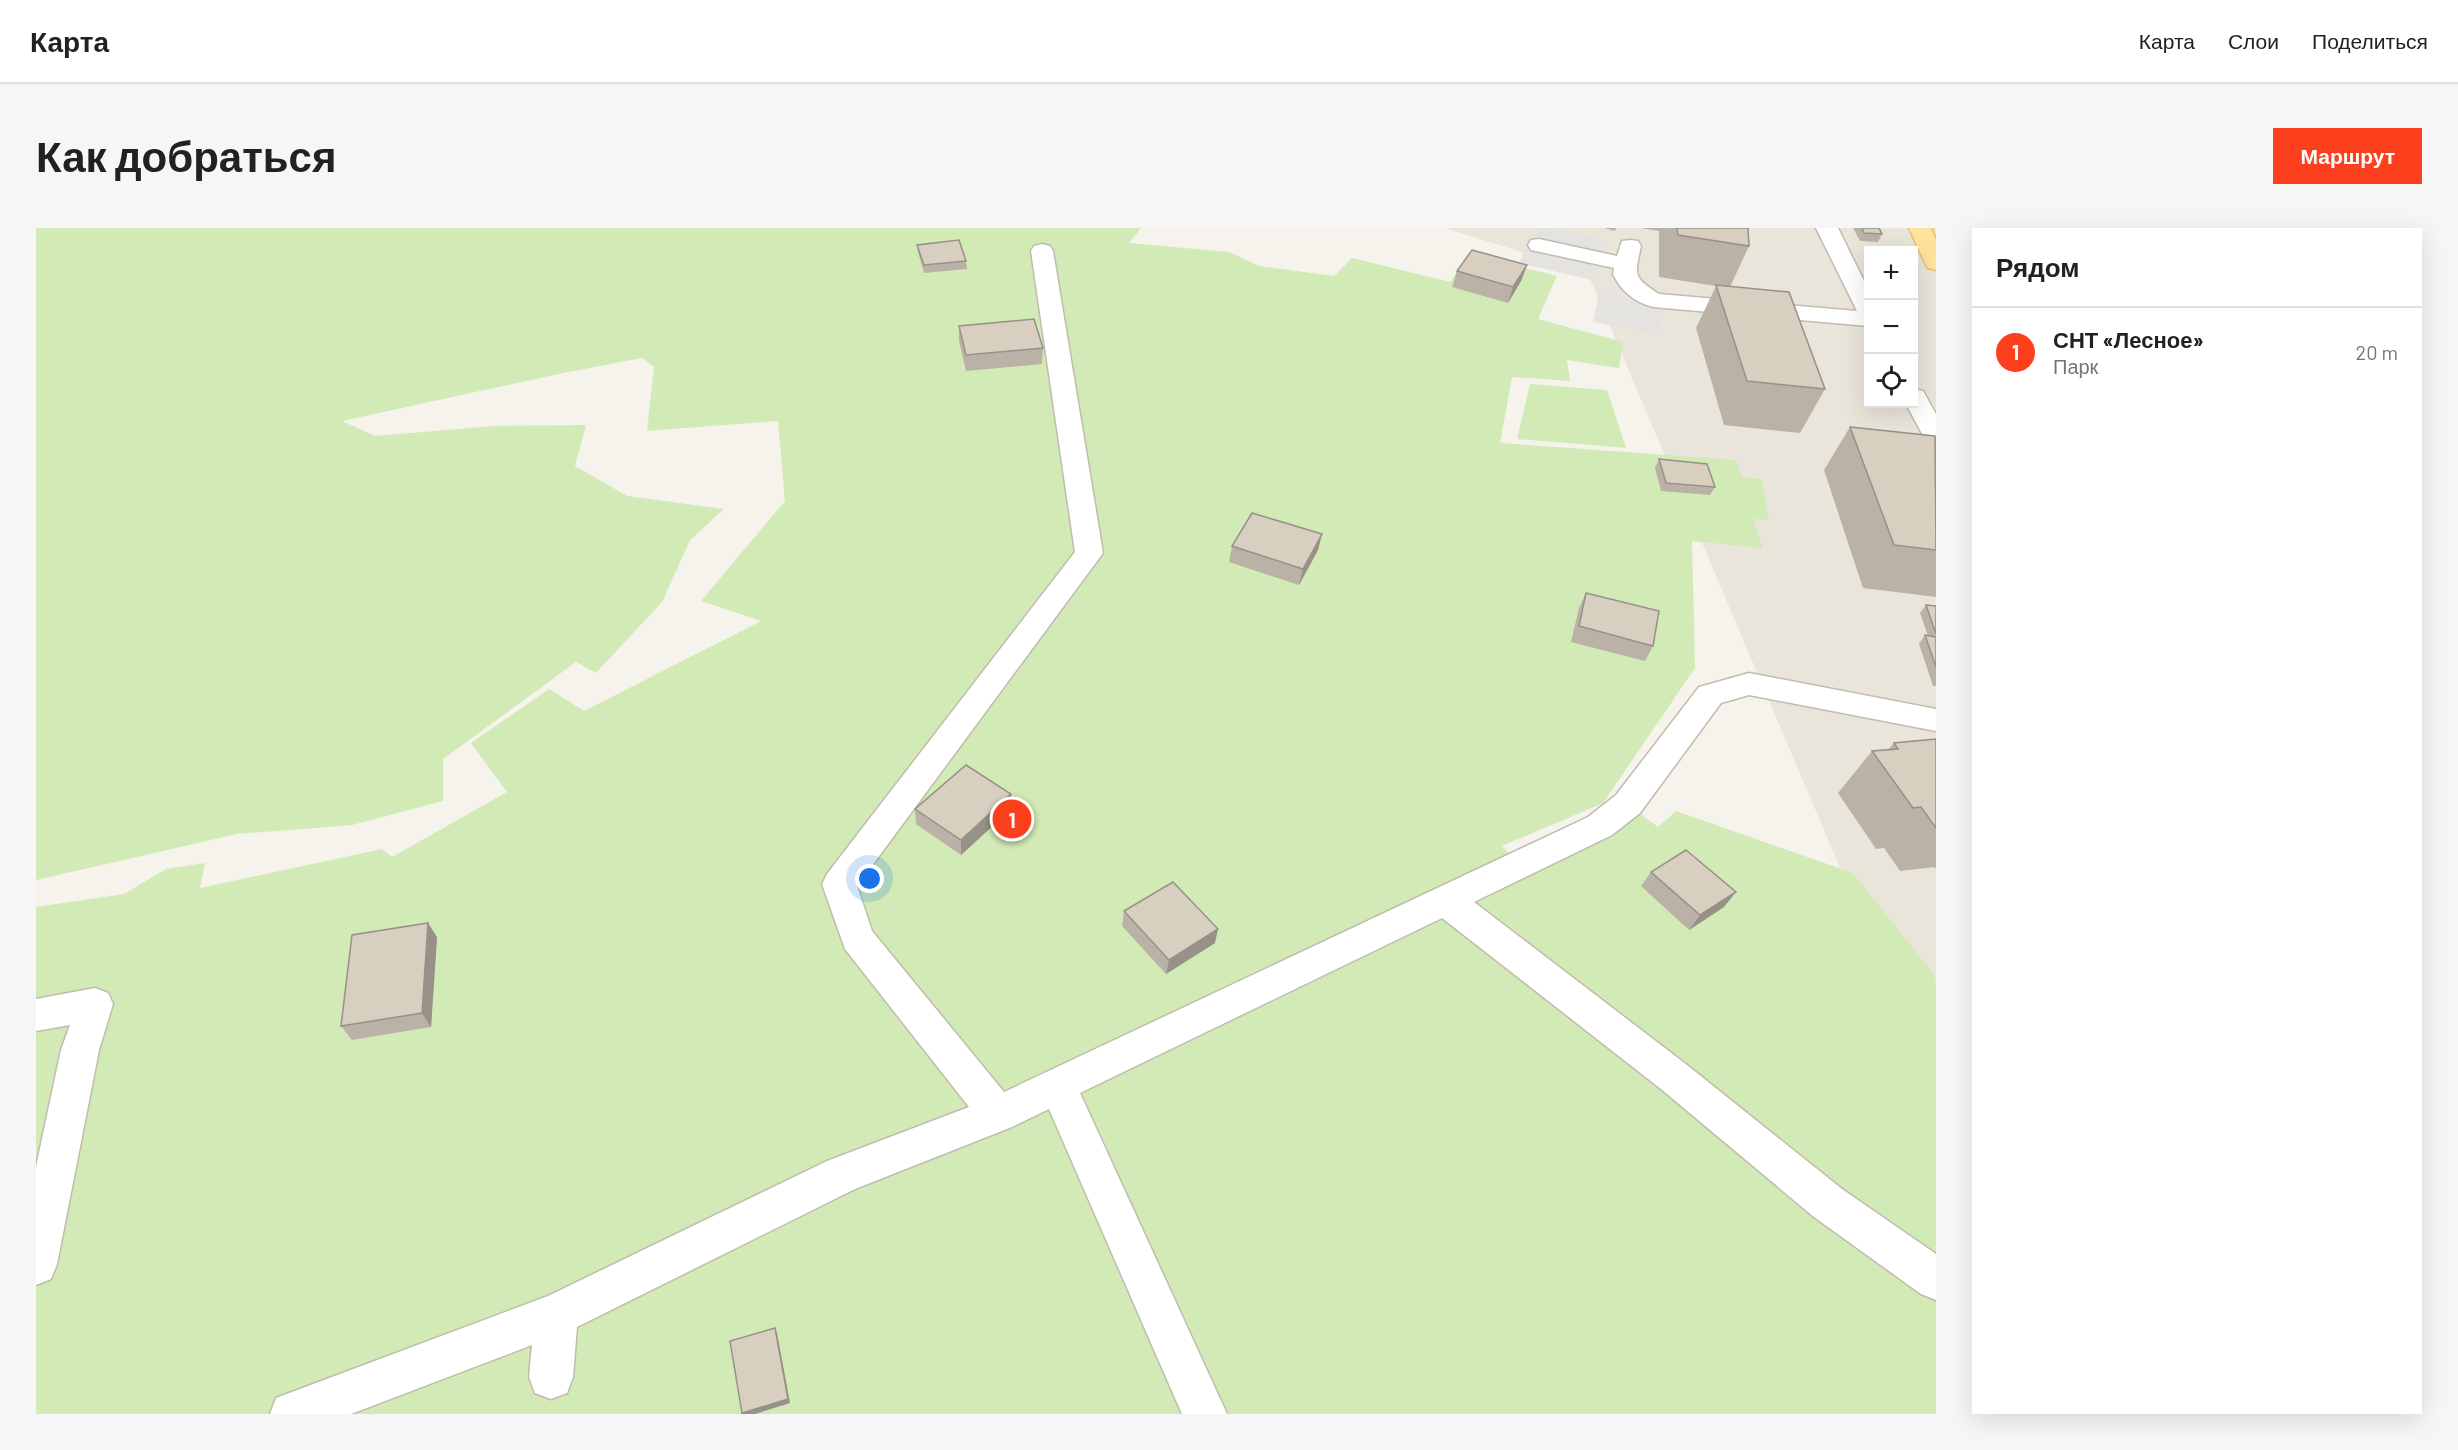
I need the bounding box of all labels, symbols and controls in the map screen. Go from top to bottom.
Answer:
text: Карта [30,24,109,58]
text: Карта [2139,28,2195,53]
text: Слои [2228,28,2279,53]
text: Поделиться [2312,28,2428,53]
button: Маршрут [2273,128,2422,184]
text: Как добраться [36,130,336,180]
map controls [1864,246,1918,408]
button: + [1864,246,1918,300]
text: Рядом [1996,251,2079,282]
button: − [1864,300,1918,354]
text: СНТ «Лесное» [2053,326,2204,352]
text: 1 [2012,340,2019,364]
text: 20 m [2355,340,2398,364]
button: locate [1864,354,1918,408]
text: Парк [2053,354,2098,378]
pin: 1 [992,796,1032,842]
your location [855,864,884,893]

